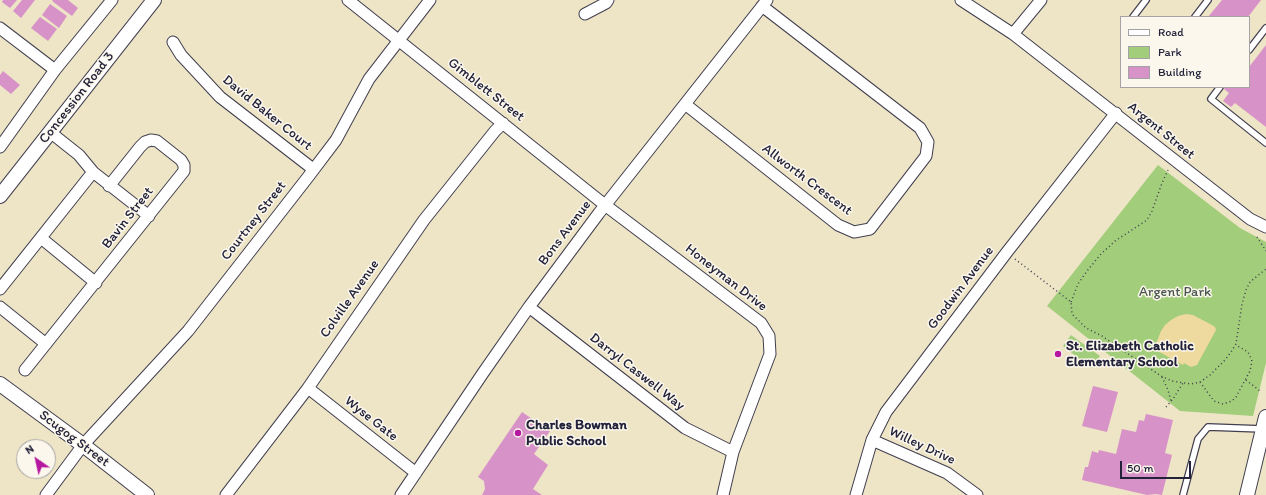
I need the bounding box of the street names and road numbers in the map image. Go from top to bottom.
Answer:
street label: Concession Road 3 [36,49,118,147]
street label: Gimblett Street [444,55,528,125]
street label: David Baker Court [219,72,315,154]
street label: Argent Street [1124,99,1198,163]
street label: Allworth Crescent [759,141,855,219]
street label: Courtney Street [218,178,290,264]
street label: Bavin Street [99,184,157,252]
street label: Bons Avenue [535,197,595,269]
street label: Honeyman Drive [682,241,770,315]
street label: Goodwin Avenue [924,243,998,333]
street label: Colville Avenue [317,257,383,341]
street label: Darryl Caswell Way [586,330,688,414]
street label: Wyse Gate [341,393,401,445]
street label: Scugog Street [36,407,112,471]
street label: Willey Drive [886,423,958,469]

